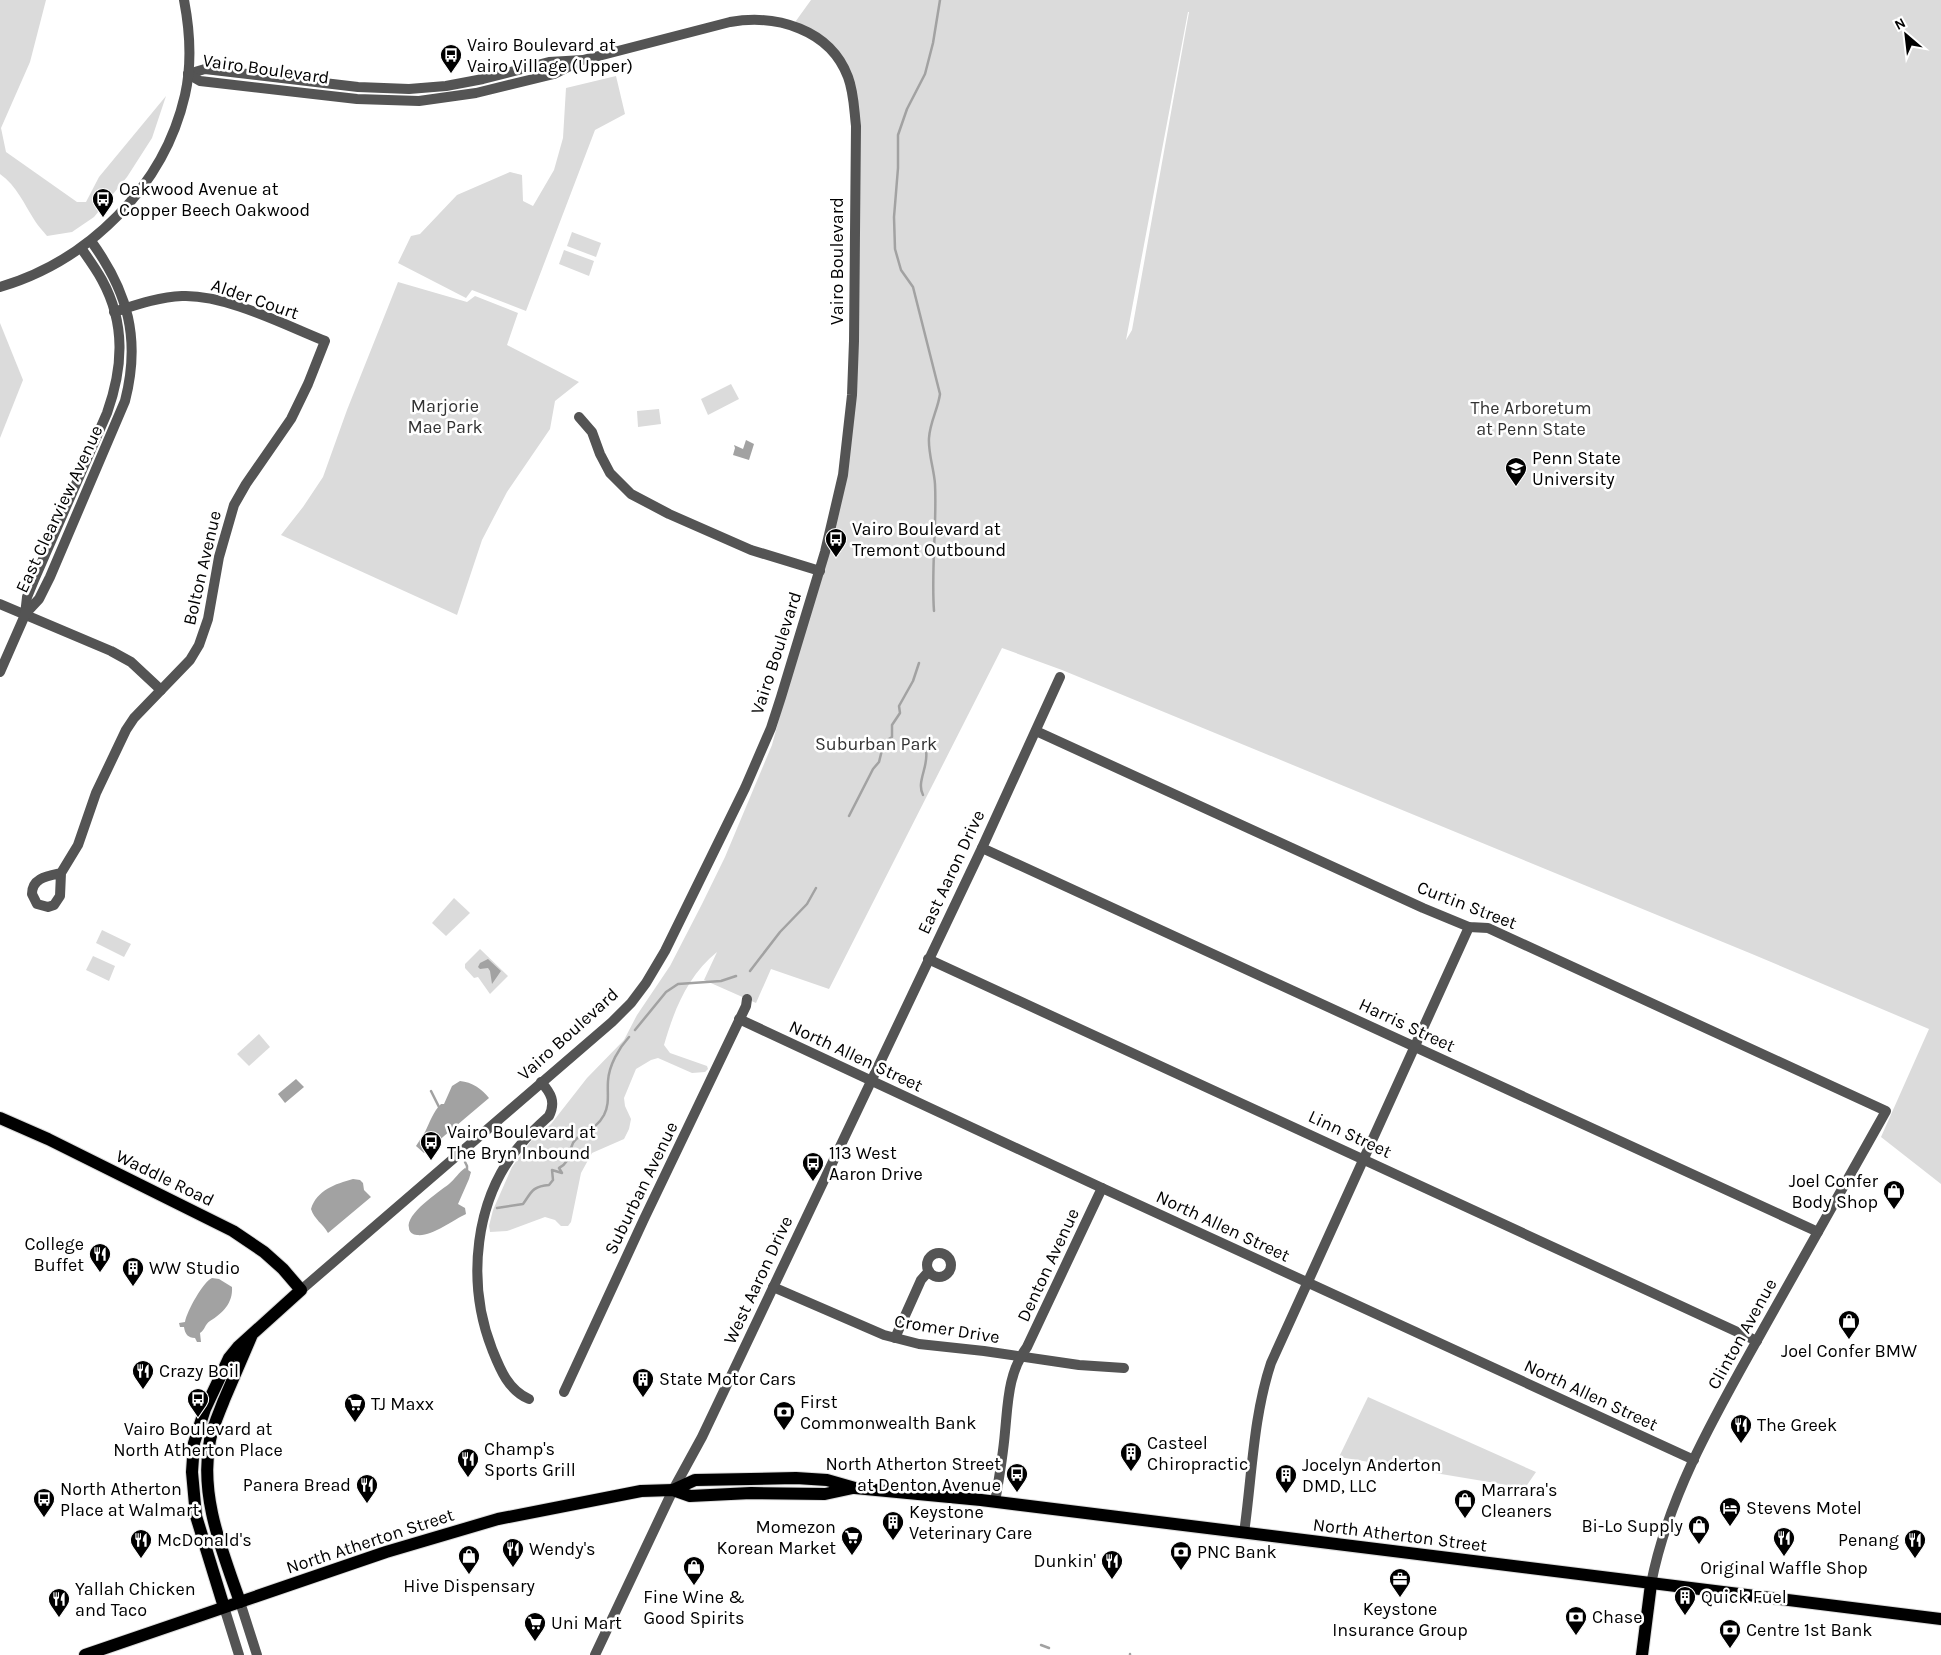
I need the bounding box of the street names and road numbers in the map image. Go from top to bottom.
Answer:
street label: Vairo Boulevard [201,49,331,89]
street label: Vairo Boulevard [826,197,848,325]
street label: Alder Court [208,274,302,324]
street label: East Clearview Avenue [10,422,108,596]
street label: Bolton Avenue [178,509,226,627]
street label: Vairo Boulevard [746,589,806,717]
street label: East Aaron Drive [913,806,989,938]
street label: Curtin Street [1414,876,1520,934]
street label: Vairo Boulevard [513,983,623,1085]
street label: Harris Street [1355,993,1459,1057]
street label: North Allen Street [786,1015,926,1097]
street label: Linn Street [1305,1105,1395,1163]
street label: Suburban Avenue [599,1118,683,1258]
street label: Waddle Road [112,1145,218,1211]
street label: North Allen Street [1153,1185,1293,1267]
street label: Denton Avenue [1012,1205,1084,1325]
street label: West Aaron Drive [719,1212,797,1348]
street label: Clinton Avenue [1702,1275,1782,1393]
street label: Cromer Drive [893,1310,1001,1348]
street label: North Allen Street [1521,1354,1661,1436]
street label: North Atherton Street [283,1503,457,1579]
street label: North Atherton Street [1312,1513,1489,1557]

